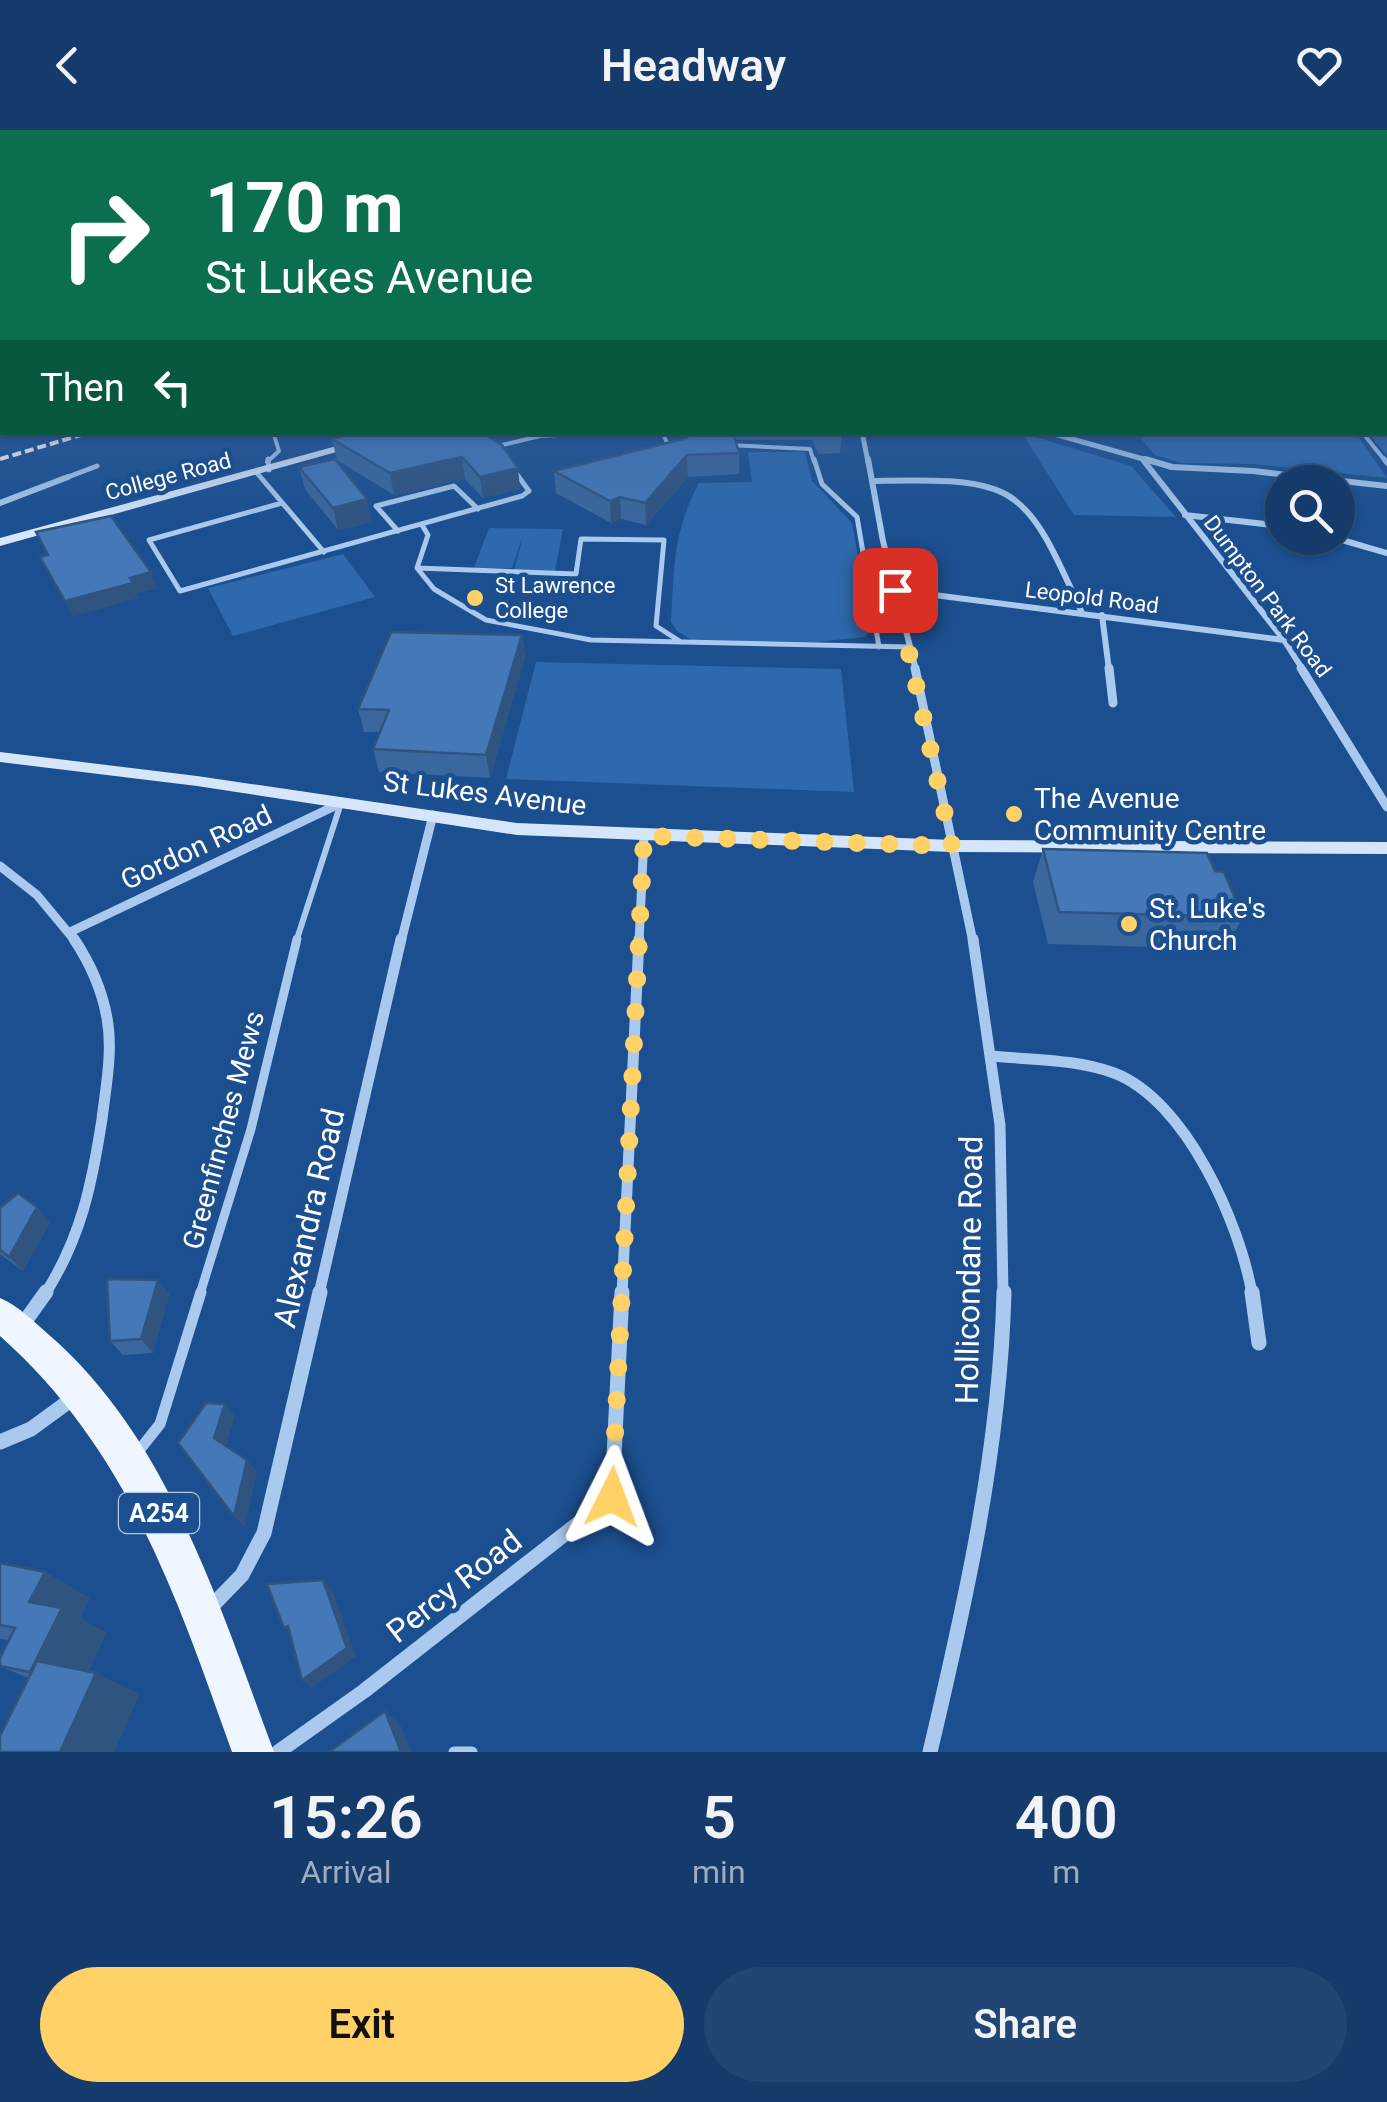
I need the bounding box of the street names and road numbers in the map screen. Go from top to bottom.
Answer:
street label: College Road [103,448,234,505]
street label: Dumpton Park Road [1199,511,1336,682]
street label: Leopold Road [1024,577,1160,618]
street label: St Lukes Avenue [382,765,588,822]
street label: Gordon Road [116,798,277,897]
street label: Greenfinches Mews [176,1007,271,1253]
street label: Alexandra Road [265,1105,353,1331]
street label: Hollicondane Road [948,1135,990,1405]
road number: A254 [119,1493,199,1533]
street label: Percy Road [379,1522,529,1650]

